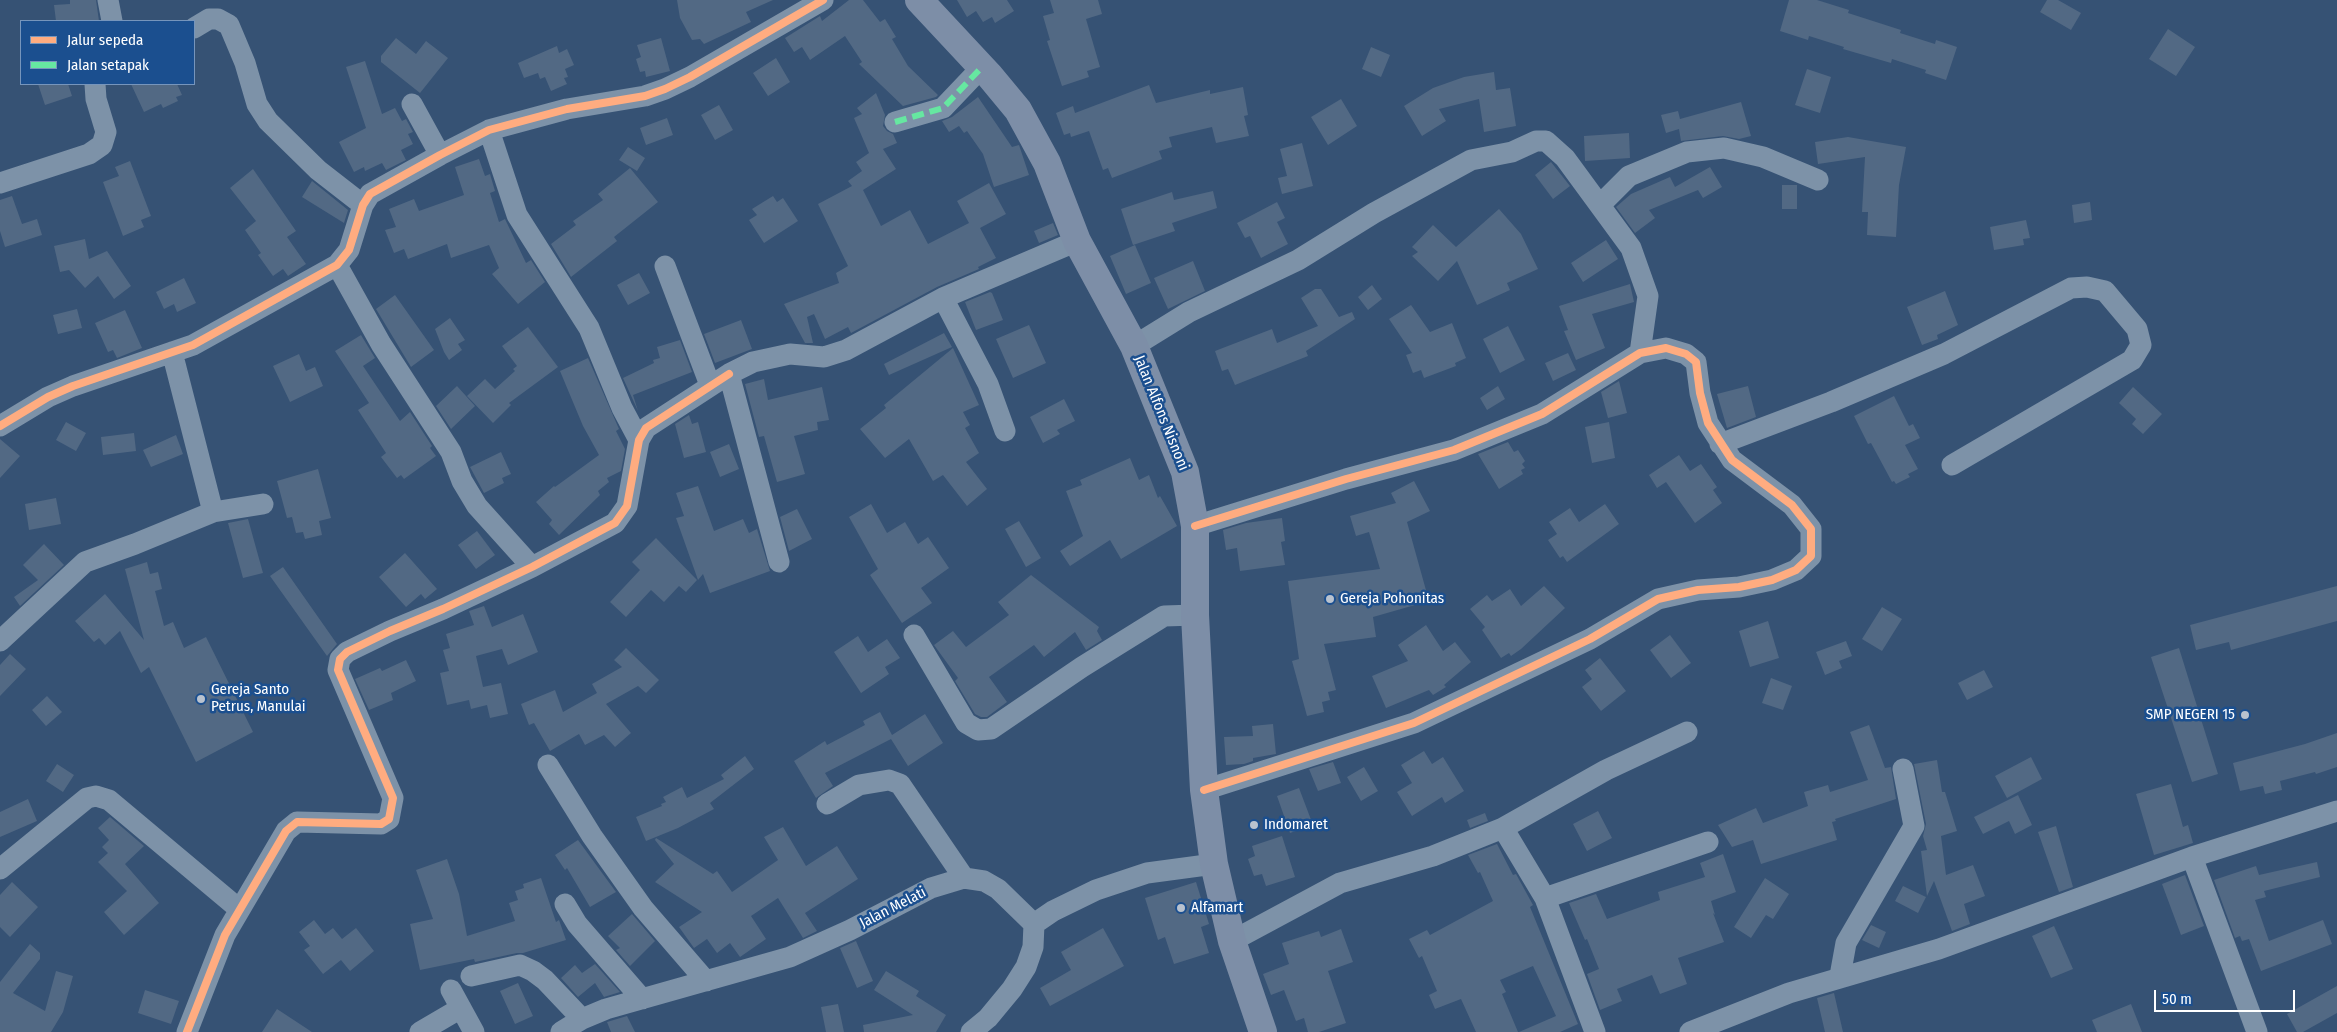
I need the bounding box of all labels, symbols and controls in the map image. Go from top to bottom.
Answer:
legend [20,20,195,85]
text: Jalur sepeda [67,31,143,49]
text: Jalan setapak [67,56,149,74]
street label: Jalan Alfons Nisnoni [1130,353,1192,473]
place label: Gereja Pohonitas [1340,590,1444,608]
marker: Gereja Pohonitas [1324,593,1336,605]
place label: Gereja Santo Petrus, Manulai [211,681,306,716]
marker: Gereja Santo Petrus, Manulai [195,693,207,705]
place label: SMP NEGERI 15 [2146,706,2235,724]
marker: SMP NEGERI 15 [2239,709,2251,721]
place label: Indomaret [1264,816,1328,834]
marker: Indomaret [1248,819,1260,831]
street label: Jalan Melati [857,884,929,932]
place label: Alfamart [1191,899,1243,917]
marker: Alfamart [1175,902,1187,914]
scale bar [2157,980,2298,1012]
text: 50 m [2162,990,2192,1008]

